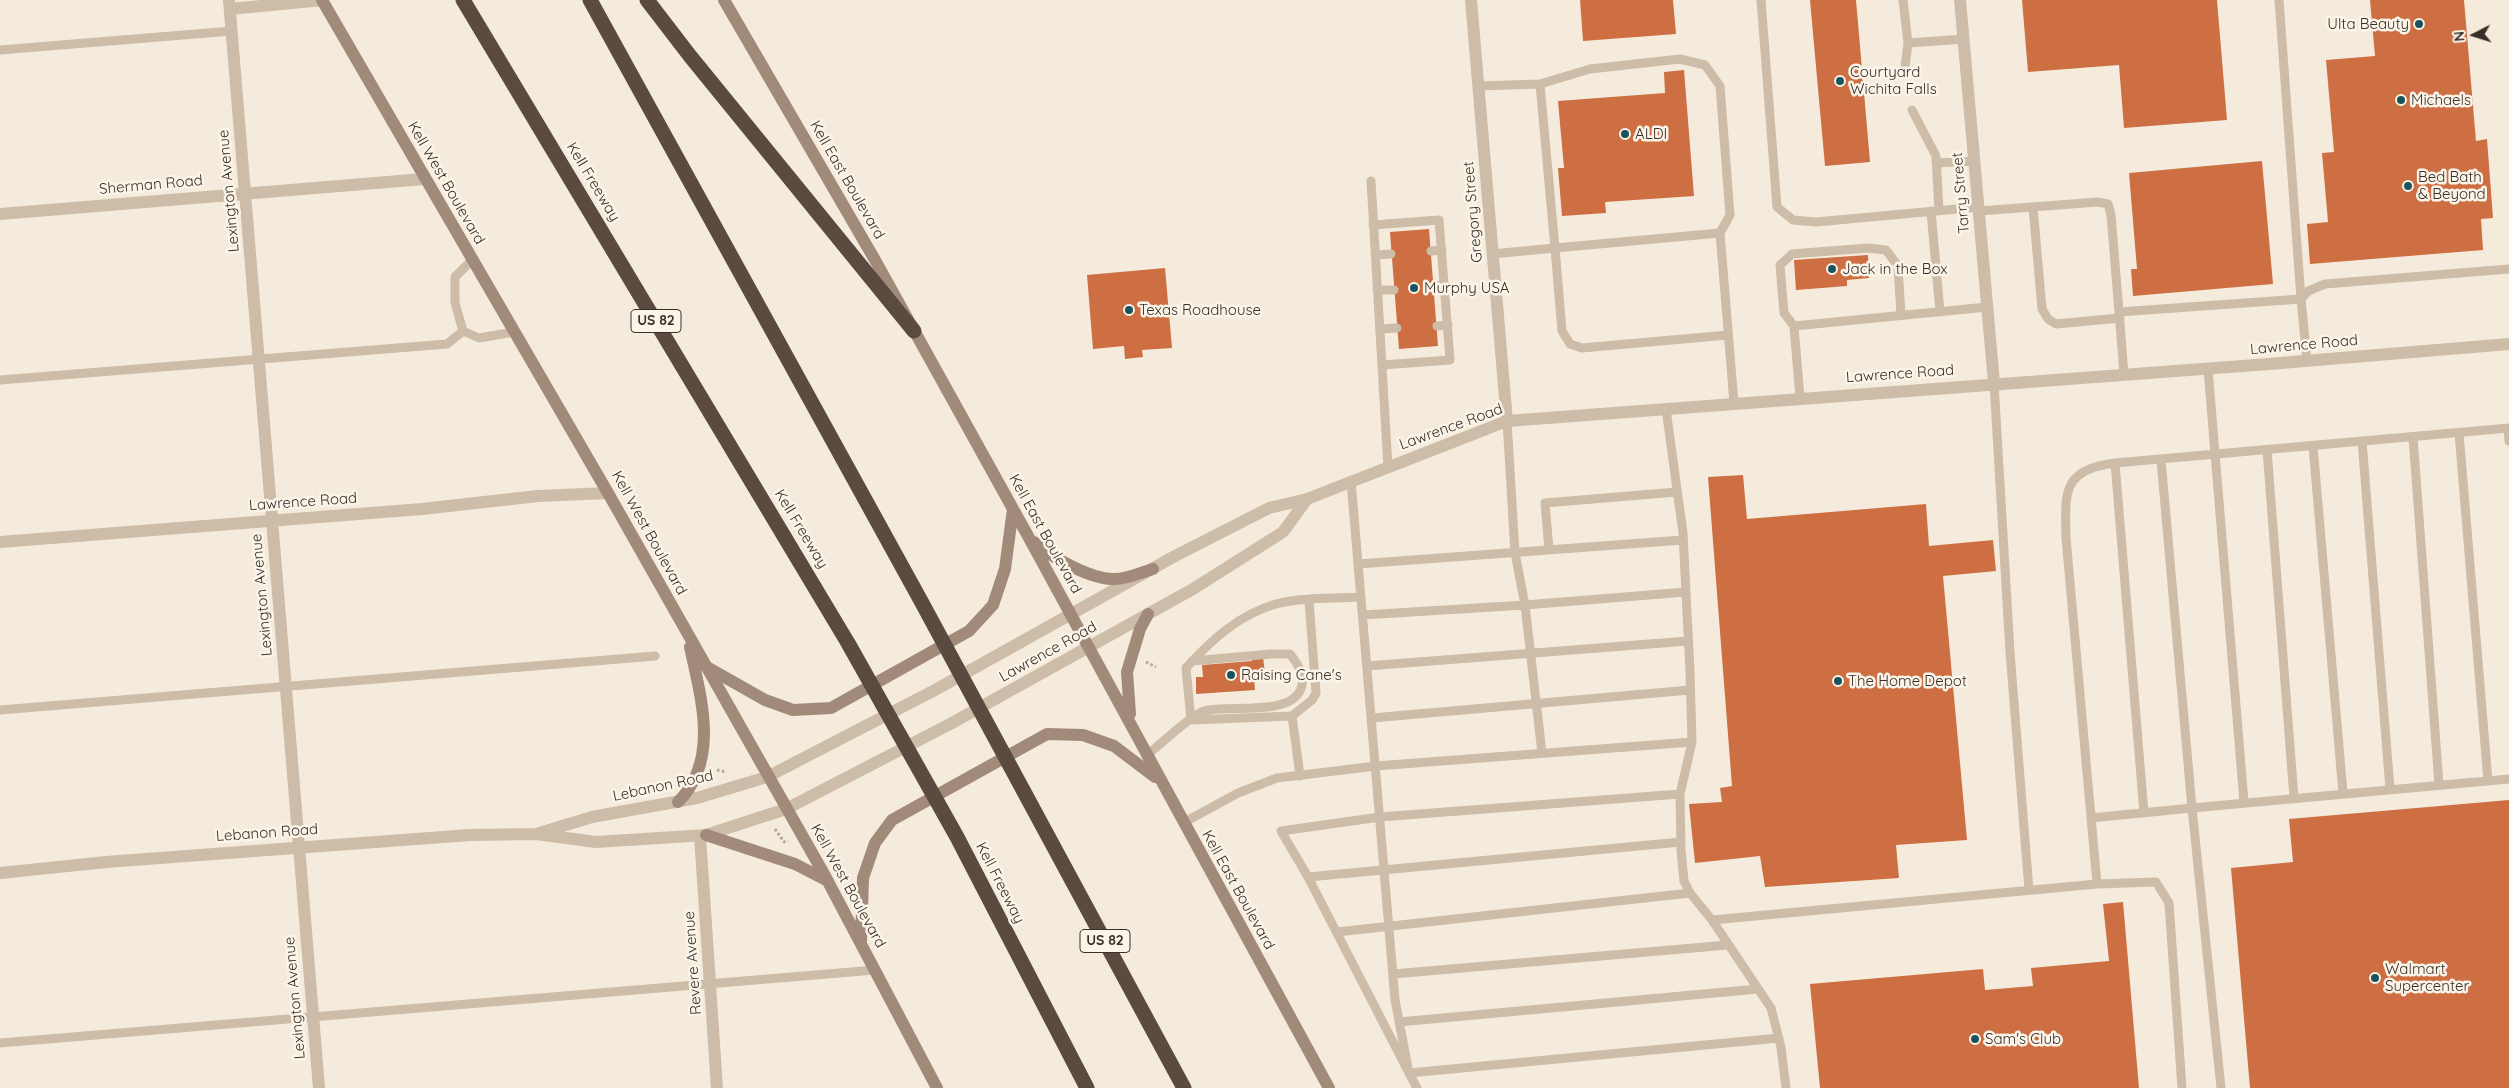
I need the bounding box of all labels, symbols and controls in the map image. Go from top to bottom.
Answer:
north arrow [2449,10,2499,60]
place label: Ulta Beauty [2327,15,2409,33]
marker: Ulta Beauty [2413,18,2425,30]
text: N [2450,30,2468,42]
place label: Courtyard Wichita Falls [1850,63,1937,98]
marker: Courtyard Wichita Falls [1834,75,1846,87]
place label: Michaels [2411,91,2471,109]
marker: Michaels [2395,94,2407,106]
street label: Kell West Boulevard [404,118,488,248]
street label: Kell East Boulevard [806,118,888,242]
place label: ALDI [1635,125,1667,143]
marker: ALDI [1619,128,1631,140]
street label: Lexington Avenue [215,129,243,253]
street label: Kell Freeway [562,139,624,225]
street label: Tarry Street [1948,151,1974,235]
street label: Gregory Street [1460,161,1486,263]
place label: Bed Bath & Beyond [2418,168,2486,203]
street label: Sherman Road [98,172,204,198]
marker: Bed Bath & Beyond [2402,180,2414,192]
place label: Jack in the Box [1842,260,1948,278]
marker: Jack in the Box [1826,263,1838,275]
place label: Murphy USA [1424,279,1510,297]
marker: Murphy USA [1408,282,1420,294]
place label: Texas Roadhouse [1139,301,1261,319]
marker: Texas Roadhouse [1123,304,1135,316]
road number: US 82 [631,310,681,332]
street label: Lawrence Road [2249,331,2359,359]
street label: Lawrence Road [1845,361,1955,387]
street label: Lawrence Road [1397,400,1505,454]
street label: Kell West Boulevard [607,468,691,598]
street label: Kell East Boulevard [1005,471,1085,597]
street label: Kell Freeway [770,486,832,572]
street label: Lawrence Road [248,489,358,515]
street label: Lexington Avenue [248,533,276,657]
street label: Lawrence Road [996,618,1100,686]
place label: Raising Cane's [1241,666,1342,684]
marker: Raising Cane's [1225,669,1237,681]
place label: The Home Depot [1848,672,1967,690]
marker: The Home Depot [1832,675,1844,687]
street label: Lebanon Road [611,767,715,805]
street label: Lebanon Road [215,820,319,846]
street label: Kell West Boulevard [806,821,890,951]
street label: Kell East Boulevard [1198,827,1278,953]
street label: Kell Freeway [972,839,1028,927]
street label: Revere Avenue [680,910,706,1016]
road number: US 82 [1080,929,1130,952]
street label: Lexington Avenue [281,936,309,1060]
place label: Walmart Supercenter [2385,960,2469,995]
marker: Walmart Supercenter [2369,972,2381,984]
place label: Sam's Club [1985,1030,2061,1048]
marker: Sam's Club [1969,1033,1981,1045]

